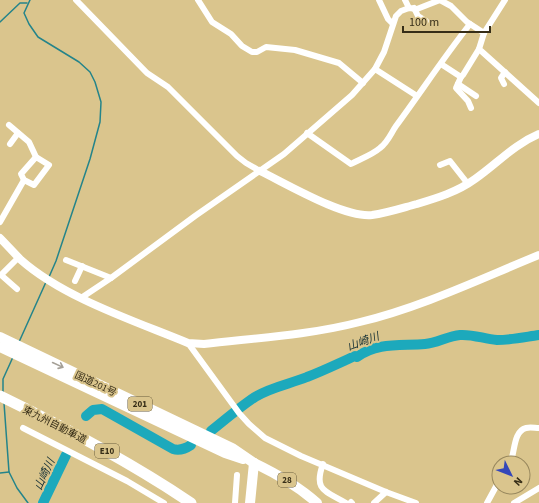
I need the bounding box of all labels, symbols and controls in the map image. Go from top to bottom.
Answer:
scale bar [403,8,490,34]
text: 100 m [409,14,439,31]
water label: 山崎川 [345,328,382,354]
one-way arrow [52,362,64,369]
street label: 国道201号 [72,368,119,400]
road number: 201 [128,397,152,411]
street label: 東九州自動車道 [20,403,89,447]
road number: E10 [95,444,119,458]
water label: 山崎川 [31,455,59,492]
north arrow [491,455,531,495]
road number: 28 [278,473,296,487]
text: N [510,474,526,489]

